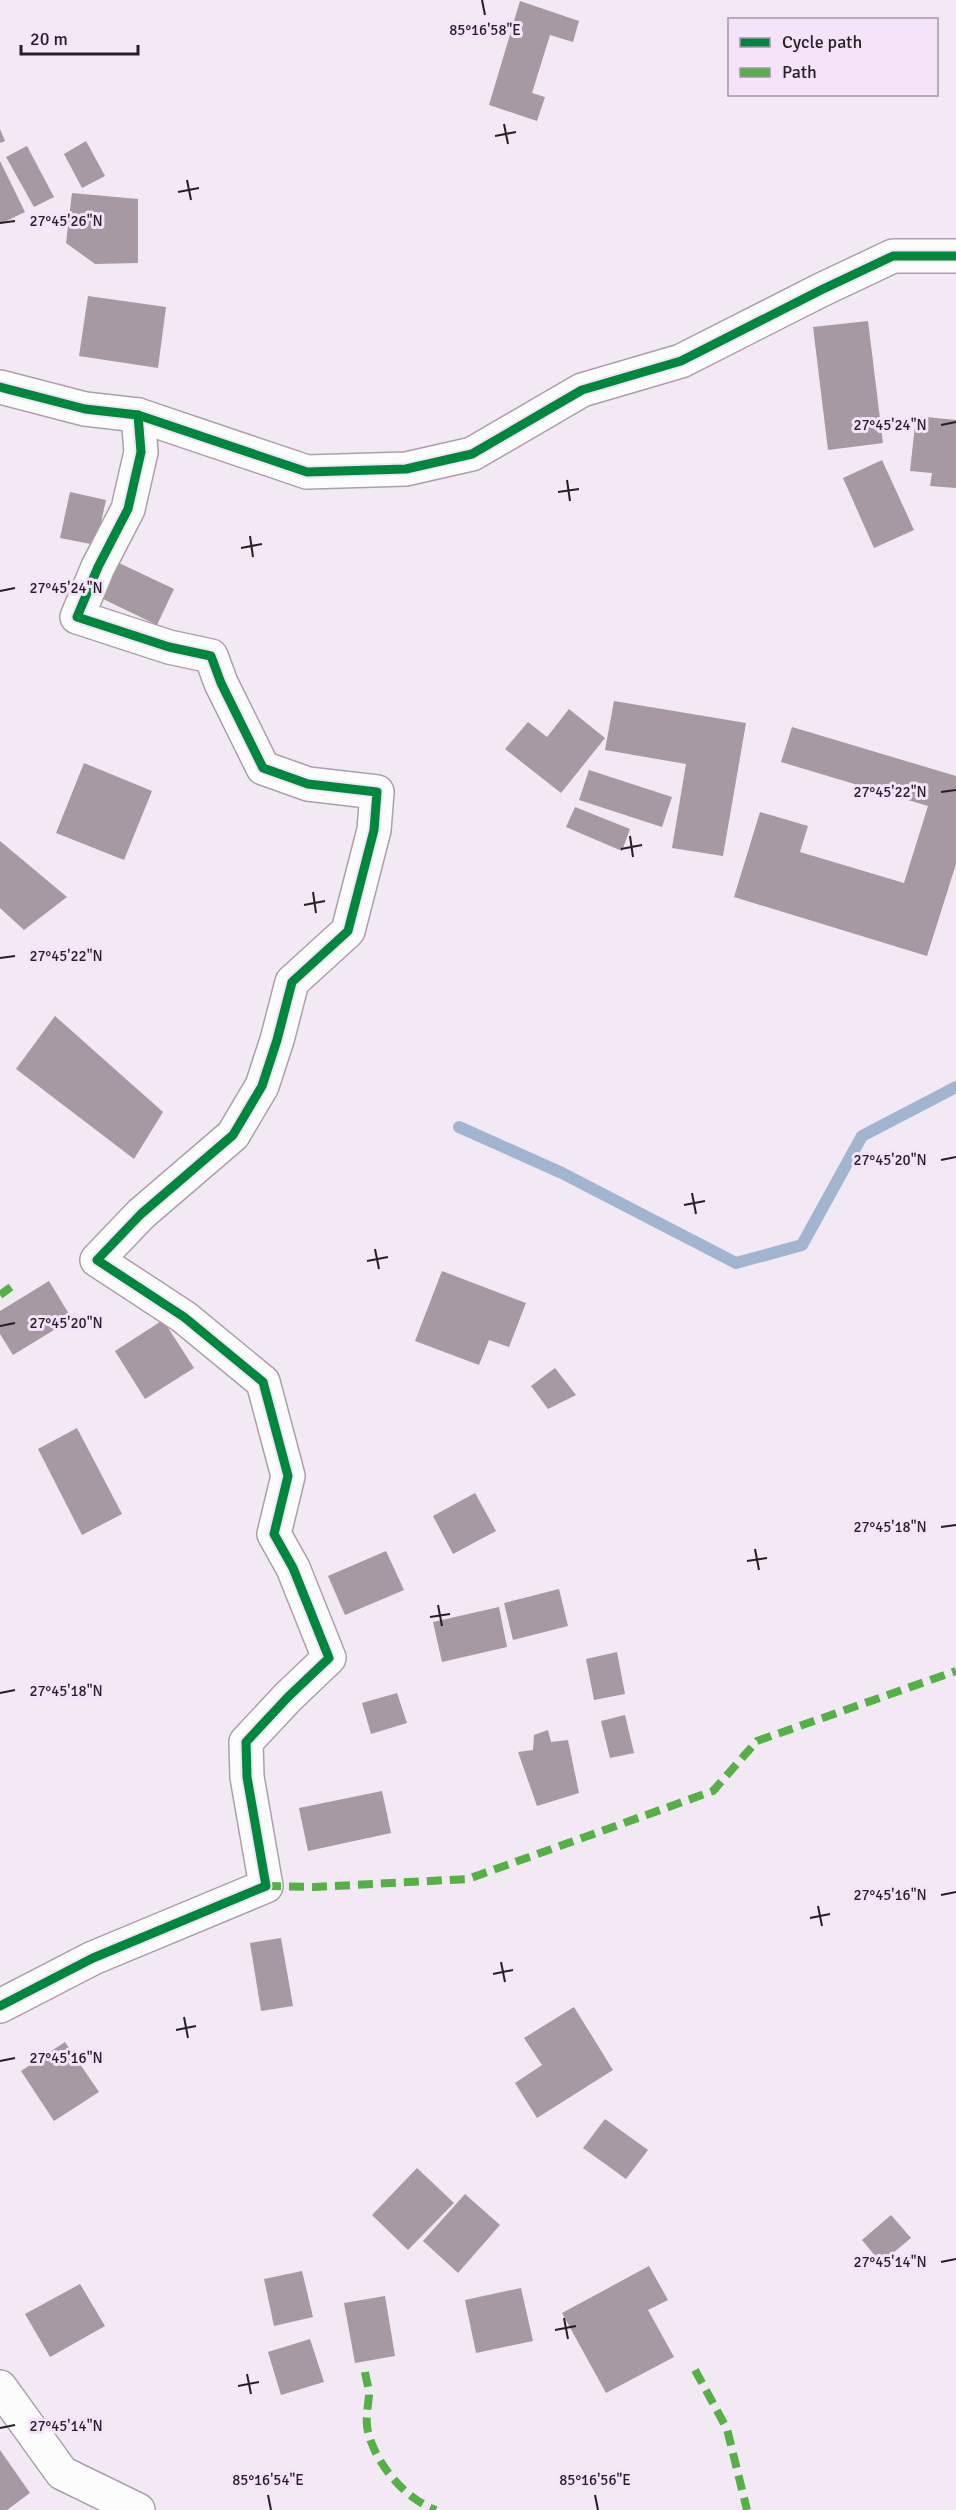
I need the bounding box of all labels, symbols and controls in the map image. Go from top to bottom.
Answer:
scale bar [21,18,138,56]
legend [728,18,938,96]
text: 85°16'58"E [449,21,521,39]
text: 20 m [30,28,68,50]
text: Cycle path [782,31,862,53]
text: Path [782,61,817,83]
text: 27°45'26"N [29,212,103,230]
text: 27°45'24"N [853,416,927,434]
text: 27°45'24"N [29,579,103,597]
text: 27°45'22"N [853,783,927,801]
text: 27°45'22"N [29,947,103,965]
text: 27°45'20"N [853,1151,927,1169]
text: 27°45'20"N [29,1314,103,1332]
text: 27°45'18"N [853,1518,927,1536]
text: 27°45'18"N [29,1682,103,1700]
text: 27°45'16"N [853,1886,927,1904]
text: 27°45'16"N [29,2049,103,2067]
text: 27°45'14"N [853,2253,927,2271]
text: 27°45'14"N [29,2417,103,2435]
text: 85°16'54"E [232,2471,304,2489]
text: 85°16'56"E [559,2471,631,2489]

